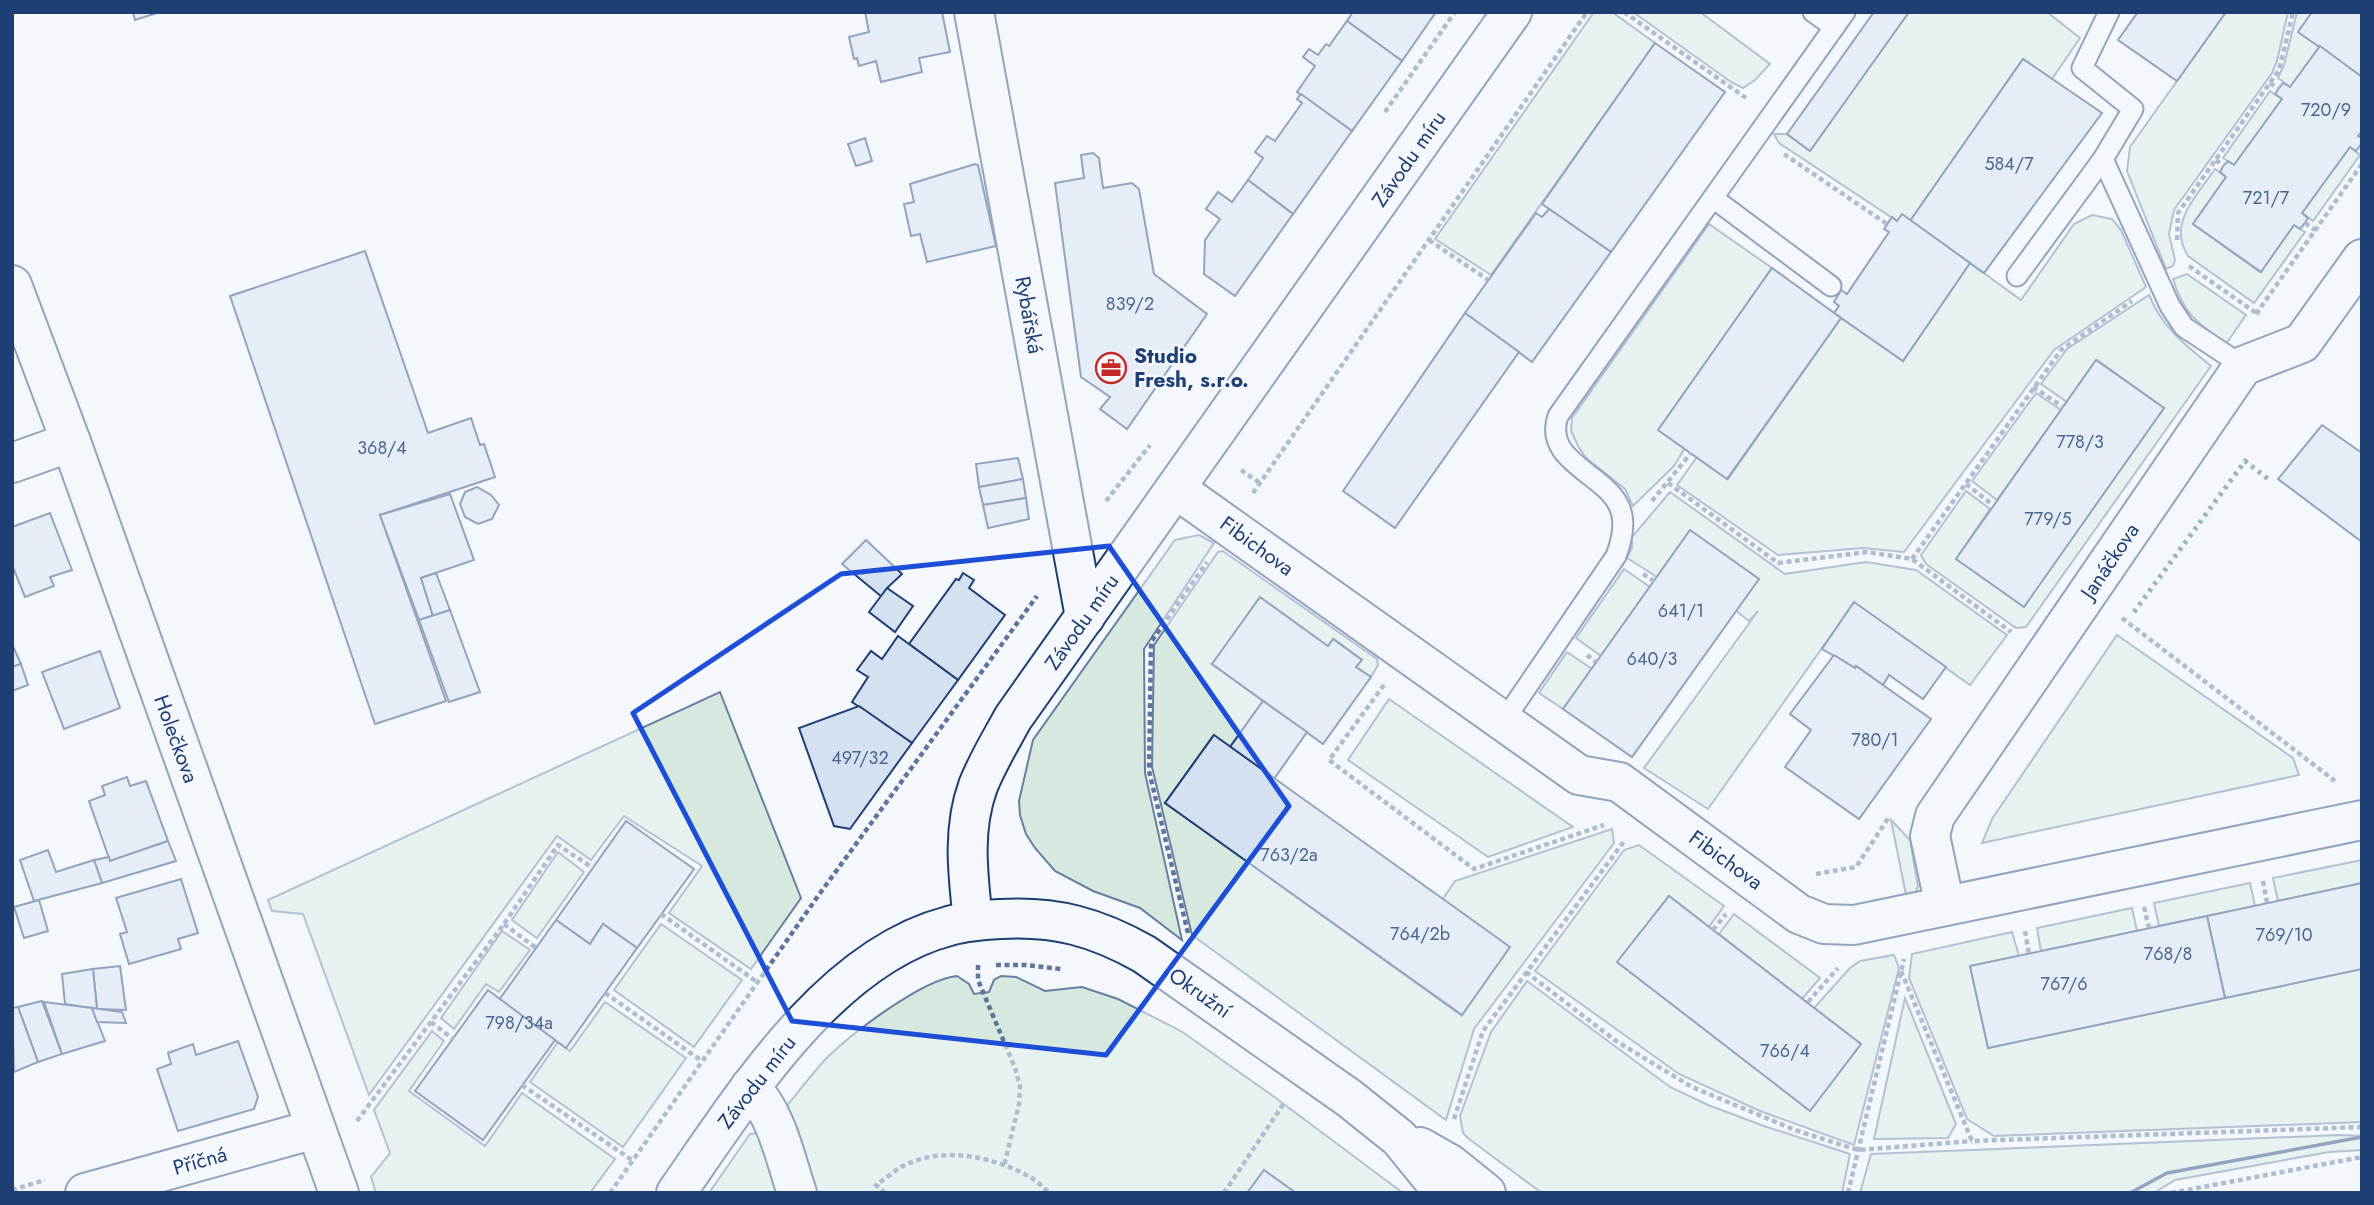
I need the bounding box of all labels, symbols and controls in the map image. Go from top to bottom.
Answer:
house number: 720/9 [2301,97,2351,123]
street label: Závodu míru [1365,105,1453,213]
house number: 584/7 [1984,151,2034,177]
house number: 721/7 [2243,185,2290,211]
street label: Rybářská [1007,274,1051,356]
house number: 839/2 [1106,291,1154,317]
place label: Studio Fresh, s.r.o. [1134,341,1249,395]
office icon: Studio Fresh, s.r.o. [1094,351,1128,385]
house number: 778/3 [2056,429,2104,455]
house number: 368/4 [357,435,407,461]
house number: 779/5 [2024,506,2072,532]
street label: Fibichova [1214,509,1300,583]
street label: Janáčkova [2072,517,2146,607]
street label: Závodu míru [1038,568,1126,676]
house number: 641/1 [1658,598,1704,624]
house number: 640/3 [1627,646,1678,672]
street label: Holečkova [146,691,206,787]
house number: 780/1 [1851,727,1899,753]
house number: 497/32 [831,745,889,771]
street label: Fibichova [1683,823,1769,897]
house number: 763/2a [1260,842,1318,868]
house number: 764/2b [1390,921,1450,947]
house number: 769/10 [2255,922,2313,948]
house number: 768/8 [2144,941,2192,967]
street label: Okružní [1163,961,1239,1026]
house number: 767/6 [2040,971,2088,997]
house number: 798/34a [485,1010,553,1036]
street label: Závodu míru [711,1029,803,1135]
house number: 766/4 [1760,1038,1810,1064]
street label: Příčná [169,1139,231,1183]

